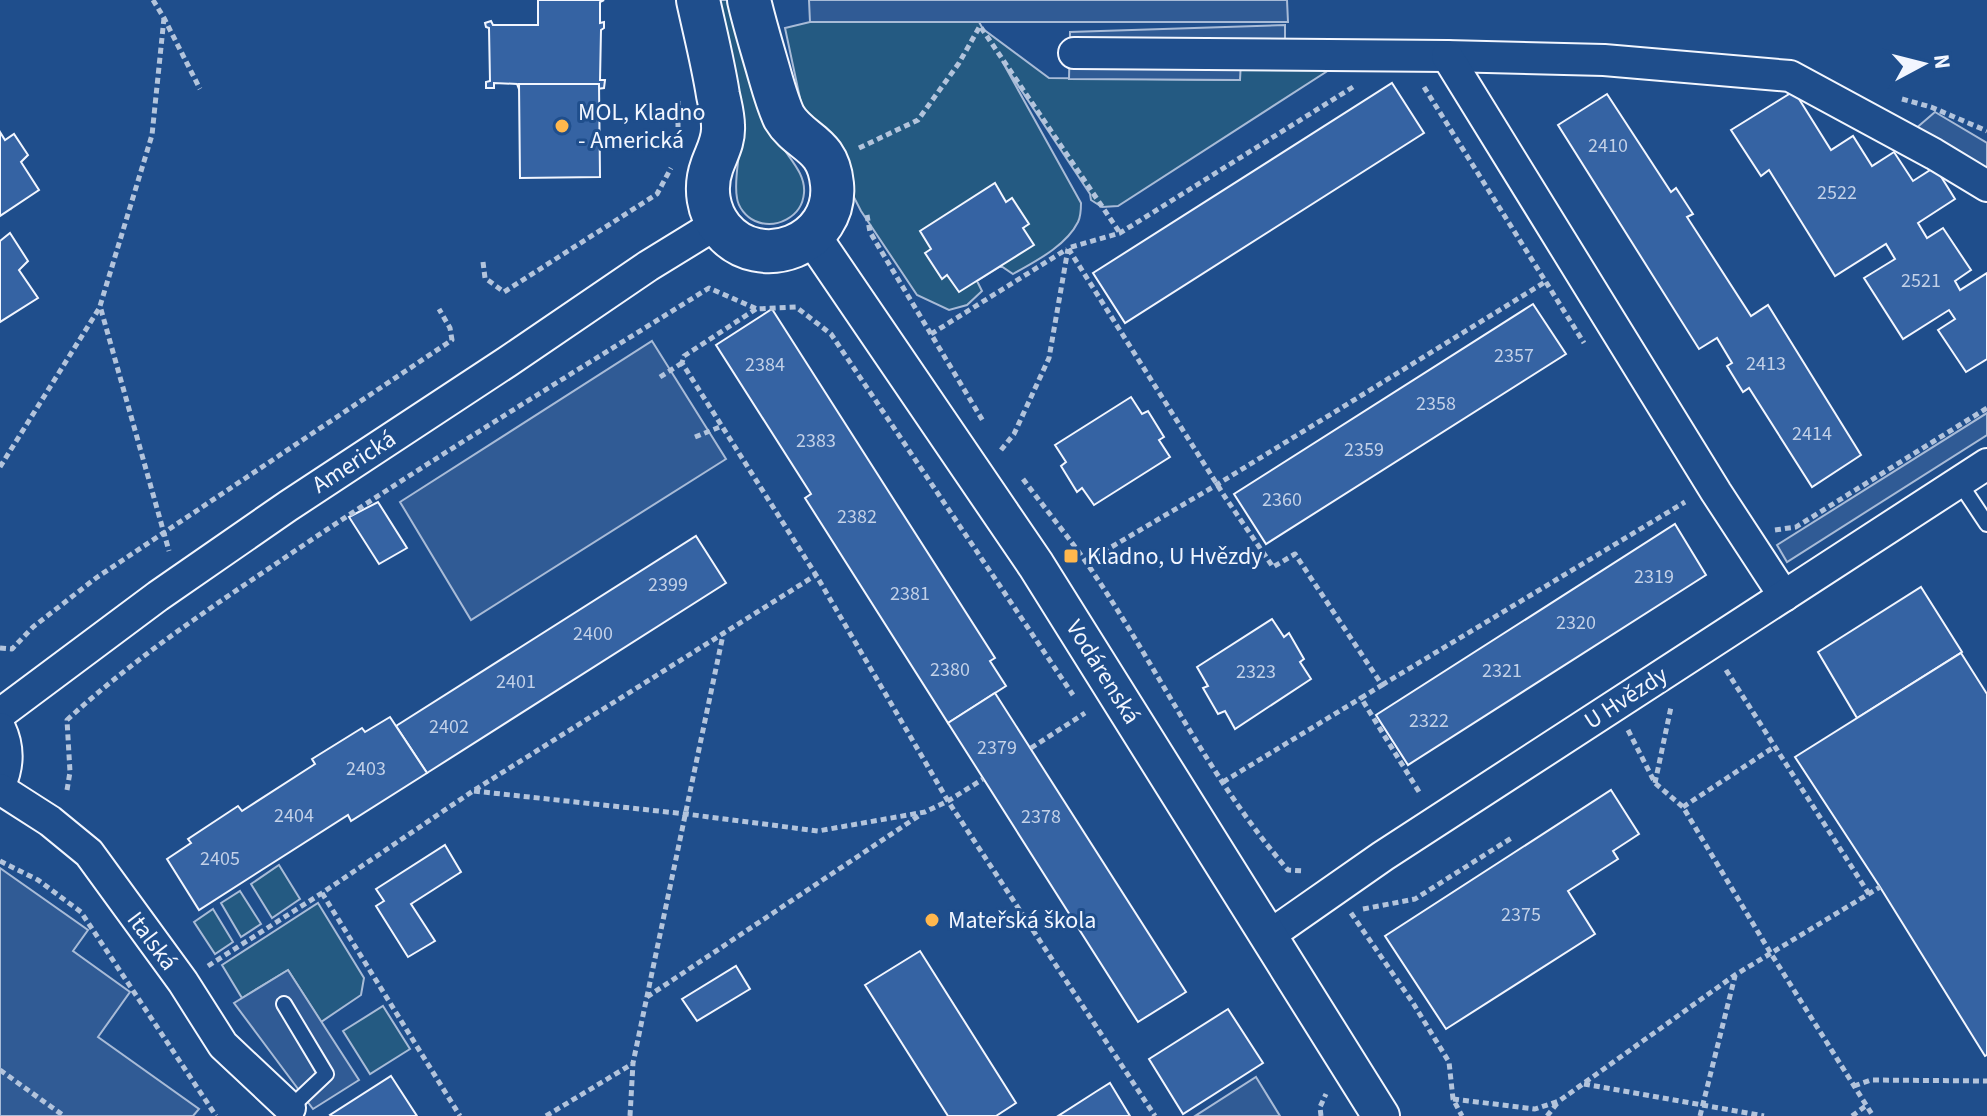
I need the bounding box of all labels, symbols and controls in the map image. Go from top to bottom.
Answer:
north arrow [1883,24,1963,104]
text: N [1925,52,1959,71]
place label: MOL, Kladno - Americká [578,95,705,158]
marker: MOL, Kladno - Americká [553,117,571,135]
house number: 2410 [1588,132,1628,160]
house number: 2522 [1817,179,1857,207]
house number: 2521 [1901,267,1941,295]
house number: 2357 [1494,342,1534,370]
house number: 2413 [1746,350,1786,378]
house number: 2384 [745,351,785,379]
house number: 2358 [1416,390,1456,418]
house number: 2414 [1792,420,1832,448]
street label: Americká [305,422,403,502]
house number: 2383 [796,427,836,455]
house number: 2359 [1344,436,1384,464]
house number: 2360 [1262,486,1302,514]
house number: 2382 [837,503,877,531]
place label: Kladno, U Hvězdy [1087,539,1263,574]
marker: Kladno, U Hvězdy [1062,547,1080,565]
house number: 2319 [1634,563,1674,591]
house number: 2399 [648,571,688,599]
house number: 2381 [890,580,930,608]
house number: 2320 [1556,609,1596,637]
street label: Vodárenská [1057,613,1149,731]
house number: 2400 [573,620,613,648]
house number: 2380 [930,656,970,684]
house number: 2321 [1482,657,1522,685]
house number: 2323 [1236,658,1276,686]
street label: U Hvězdy [1577,658,1675,738]
house number: 2401 [496,668,536,696]
house number: 2322 [1409,707,1449,735]
house number: 2402 [429,713,469,741]
house number: 2379 [977,734,1017,762]
house number: 2403 [346,755,386,783]
house number: 2404 [274,802,314,830]
house number: 2378 [1021,803,1061,831]
house number: 2405 [200,845,240,873]
house number: 2375 [1501,901,1541,929]
place label: Mateřská škola [948,903,1096,938]
street label: Italská [118,904,186,978]
marker: Mateřská škola [923,911,941,929]

